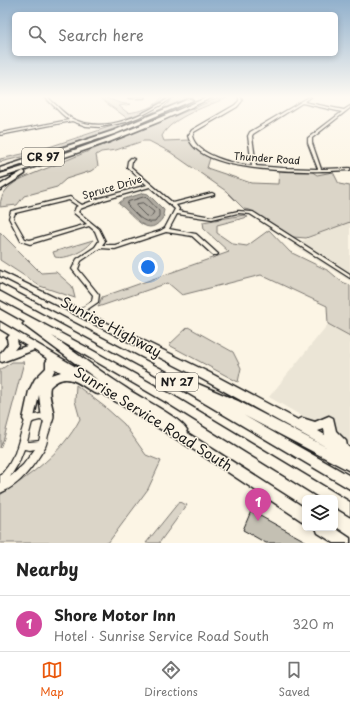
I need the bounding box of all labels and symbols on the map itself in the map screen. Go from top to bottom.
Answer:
road number: CR 97 [22,148,64,166]
street label: Thunder Road [233,148,301,167]
street label: Spruce Drive [80,171,143,202]
your location [138,257,158,277]
street label: Sunrise Highway [57,291,166,362]
street label: Sunrise Service Road South [70,361,237,476]
road number: NY 27 [156,373,198,391]
pin: 1 [245,488,271,521]

